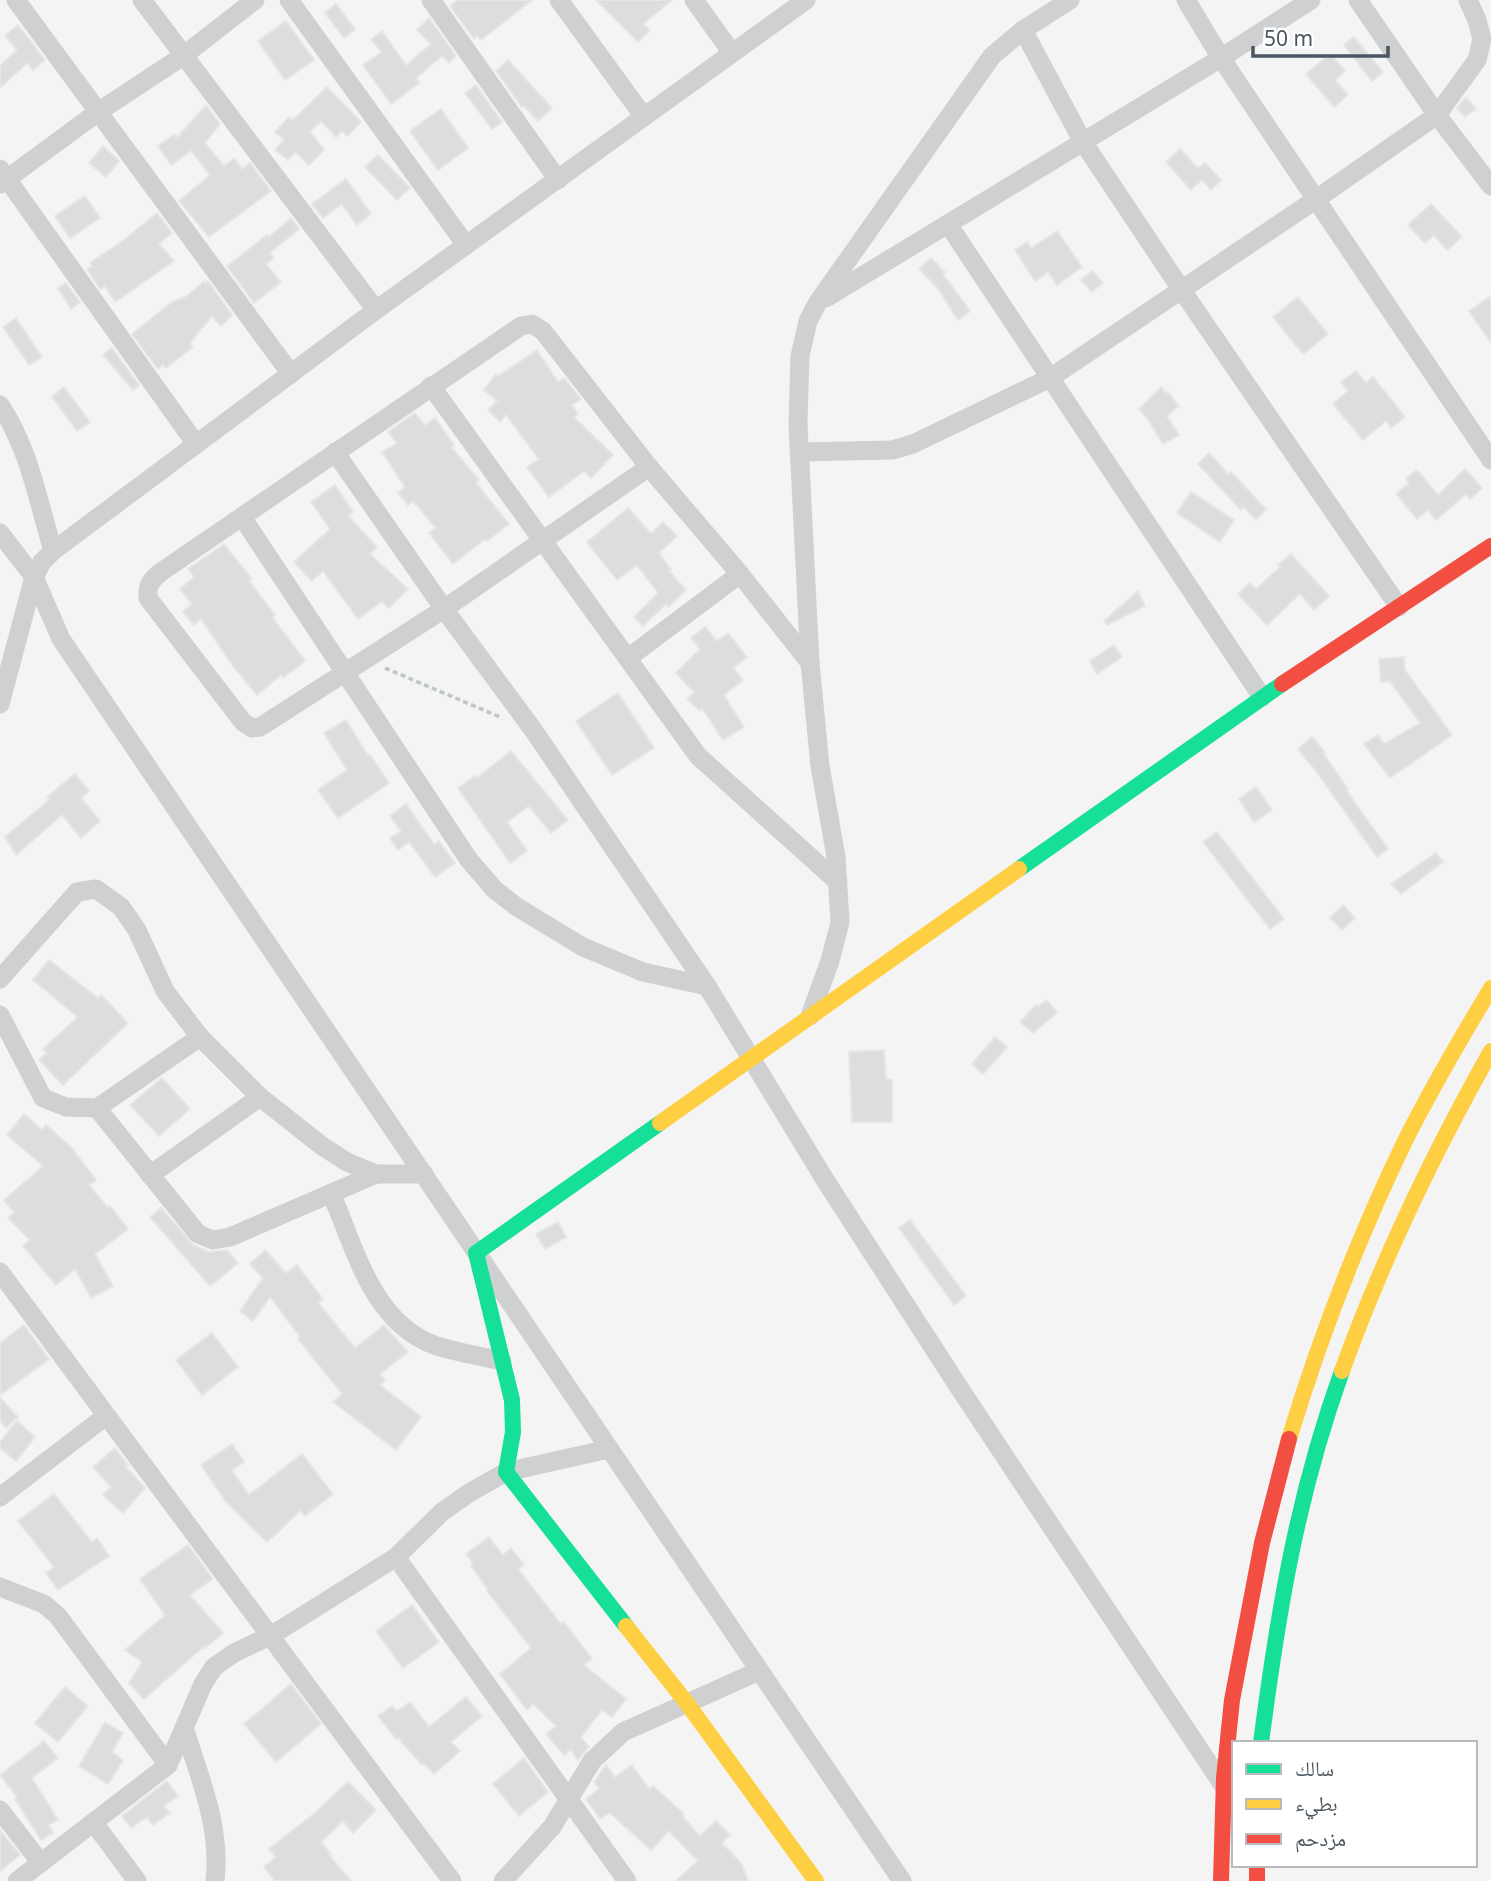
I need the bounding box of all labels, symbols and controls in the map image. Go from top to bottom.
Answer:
scale bar [1253,14,1388,58]
text: 50 m [1264,24,1313,52]
legend [1232,1741,1477,1867]
text: سالك [1295,1754,1334,1782]
text: بطيء [1295,1789,1338,1820]
text: مزدحم [1295,1824,1346,1853]

